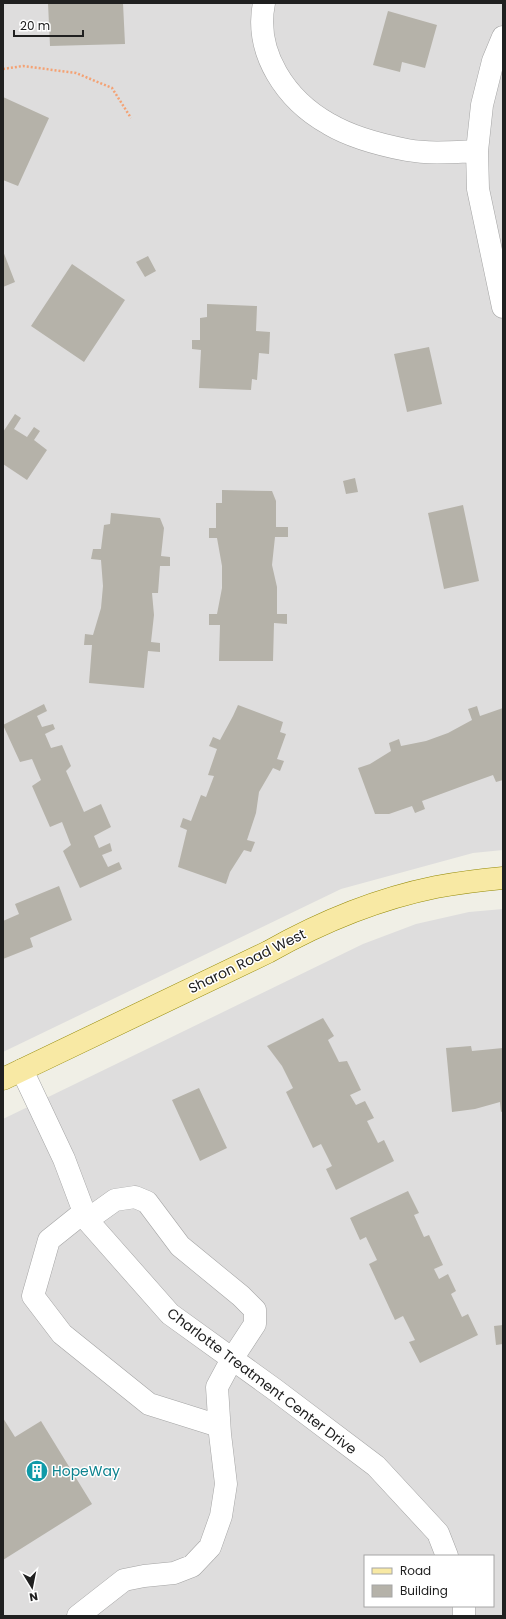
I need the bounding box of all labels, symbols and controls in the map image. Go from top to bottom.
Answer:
scale bar [14,12,83,38]
text: 20 m [20,17,50,34]
street label: Sharon Road West [185,924,309,998]
street label: Charlotte Treatment Center Drive [163,1303,361,1459]
building icon: HopeWay [24,1458,50,1484]
place label: HopeWay [52,1461,120,1481]
legend [364,1555,494,1607]
text: Road [400,1562,431,1579]
north arrow [12,1567,52,1607]
text: Building [400,1582,448,1599]
text: N [28,1588,39,1605]

